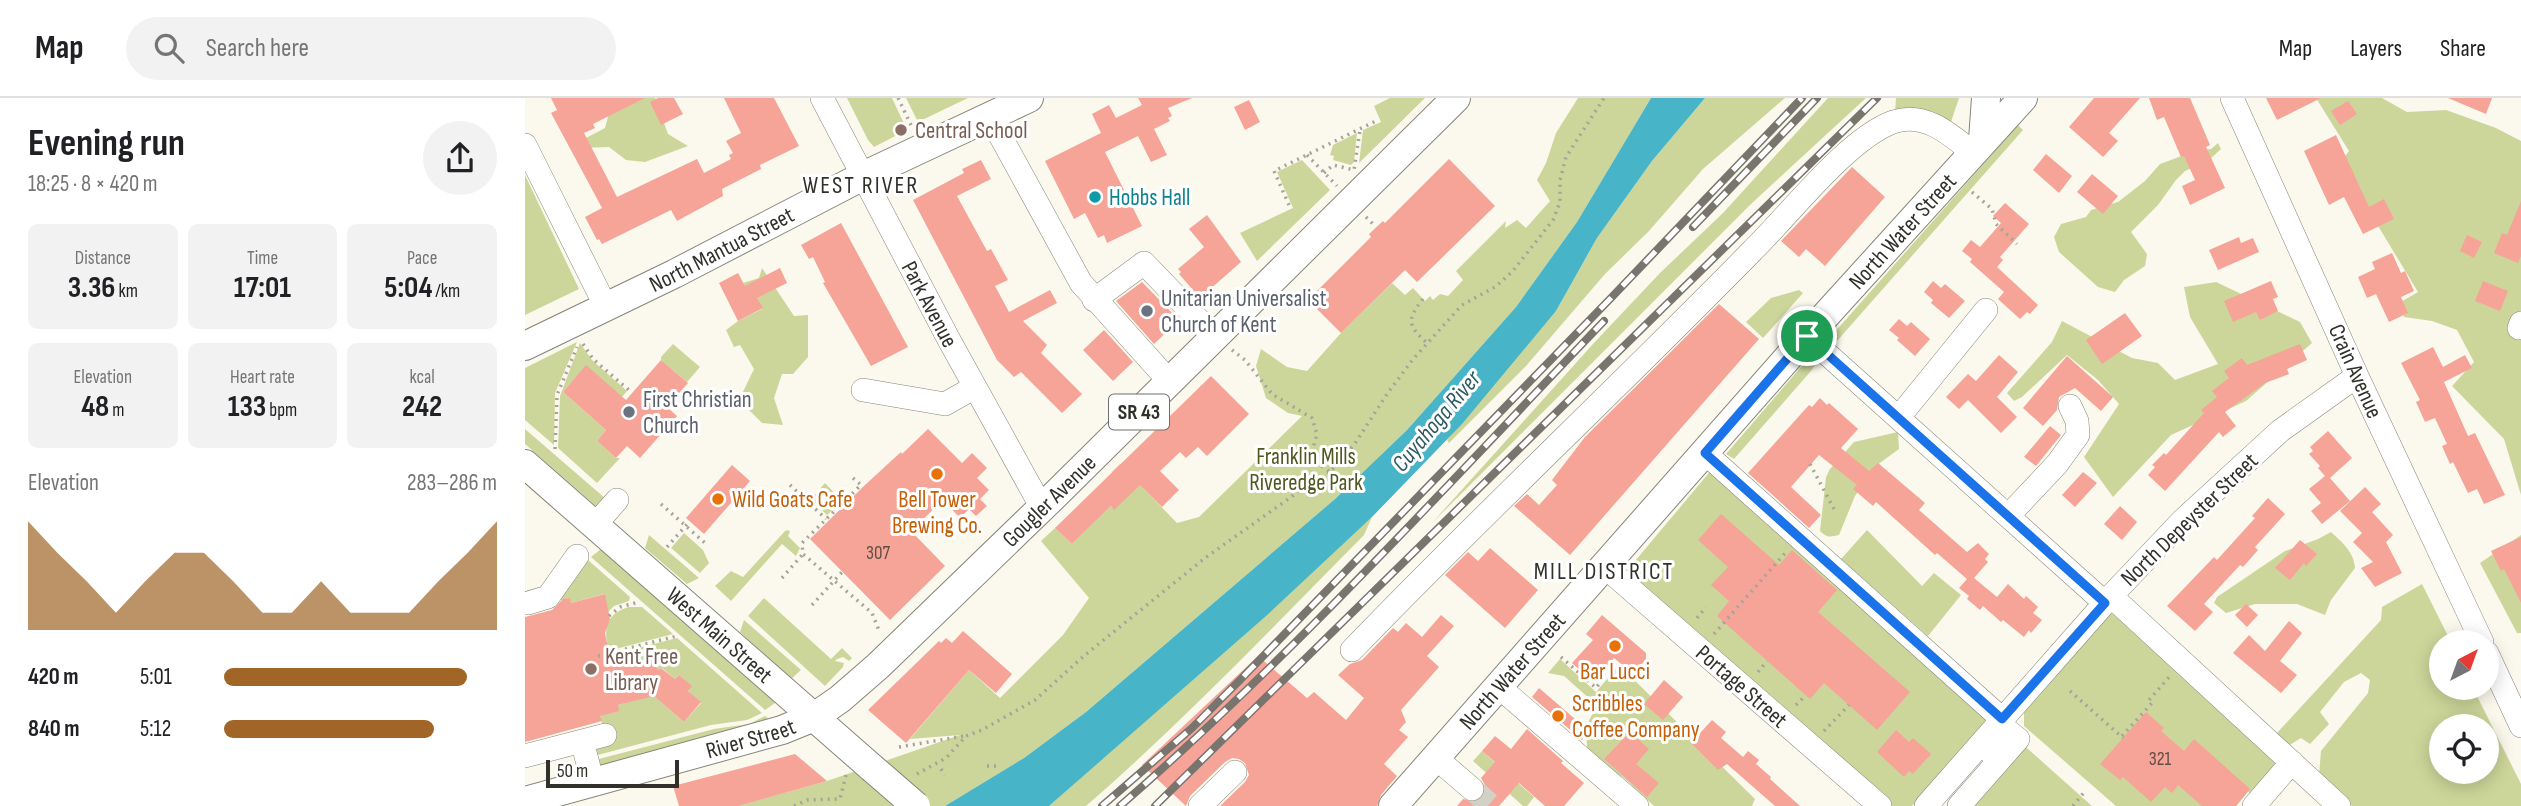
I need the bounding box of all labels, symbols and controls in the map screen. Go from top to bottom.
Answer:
search box [126,17,616,80]
text: Map [35,28,84,68]
icon: search [150,29,188,67]
text: Search here [206,33,309,64]
text: Map [2279,34,2312,63]
text: Layers [2350,34,2402,63]
text: Share [2440,34,2486,63]
place label: Central School [915,117,1028,145]
text: Evening run [28,121,185,166]
button: share [423,121,497,195]
marker: Central School [893,122,909,138]
street label: North Water Street [1843,168,1963,296]
text: 18:25 · 8 × 420 m [28,170,158,198]
district label: WEST RIVER [803,171,919,200]
place label: Hobbs Hall [1109,184,1190,212]
marker: Hobbs Hall [1087,189,1103,205]
street label: North Mantua Street [645,201,799,299]
text: Distance [75,247,131,270]
text: Time [247,247,278,270]
text: Pace [407,247,437,270]
street label: Park Avenue [895,257,963,352]
text: 3.36 [68,270,116,306]
text: 17:01 [234,270,291,306]
text: 5:04 [384,270,432,306]
text: km [116,280,138,303]
text: /km [432,280,460,303]
place label: Unitarian Universalist Church of Kent [1161,285,1327,339]
marker: Unitarian Universalist Church of Kent [1139,303,1155,319]
pin [1777,306,1837,366]
icon: arrive [1788,317,1826,355]
street label: Crain Avenue [2322,320,2388,423]
water label: Cuyahoga River [1386,364,1488,478]
text: Elevation [74,366,132,389]
text: Heart rate [230,366,295,389]
text: kcal [410,366,435,389]
place label: First Christian Church [643,386,752,440]
text: 48 [81,389,109,425]
text: 133 [228,389,266,425]
text: 242 [402,389,442,425]
road number: SR 43 [1109,394,1169,430]
text: m [109,399,125,422]
text: bpm [266,399,297,422]
marker: First Christian Church [621,404,637,420]
park label: Franklin Mills Riveredge Park [1249,443,1363,497]
street label: North Depeyster Street [2115,447,2264,592]
street label: Gougler Avenue [997,449,1102,553]
marker: Bell Tower Brewing Co. [929,466,945,482]
text: Elevation [28,469,99,497]
text: 283–286 m [407,469,497,497]
place label: Wild Goats Cafe [732,486,852,514]
place label: Bell Tower Brewing Co. [892,486,982,540]
marker: Wild Goats Cafe [710,491,726,507]
house number: 307 [866,542,890,565]
district label: MILL DISTRICT [1534,557,1674,586]
street label: West Main Street [660,581,778,689]
street label: North Water Street [1454,607,1572,736]
north arrow [2429,630,2499,700]
map controls [2429,630,2499,784]
marker: Bar Lucci [1607,638,1623,654]
street label: Portage Street [1690,639,1793,734]
place label: Kent Free Library [605,643,678,697]
place label: Bar Lucci [1580,658,1650,686]
marker: Kent Free Library [583,661,599,677]
text: 420 m [28,663,79,691]
text: 5:01 [140,663,172,691]
place label: Scribbles Coffee Company [1572,690,1700,744]
marker: Scribbles Coffee Company [1550,708,1566,724]
street label: River Street [703,713,800,765]
button: locate [2429,714,2499,784]
text: 840 m [28,715,80,743]
text: 5:12 [140,715,171,743]
house number: 321 [2149,748,2172,771]
scale bar [546,757,679,789]
text: 50 m [557,760,588,783]

